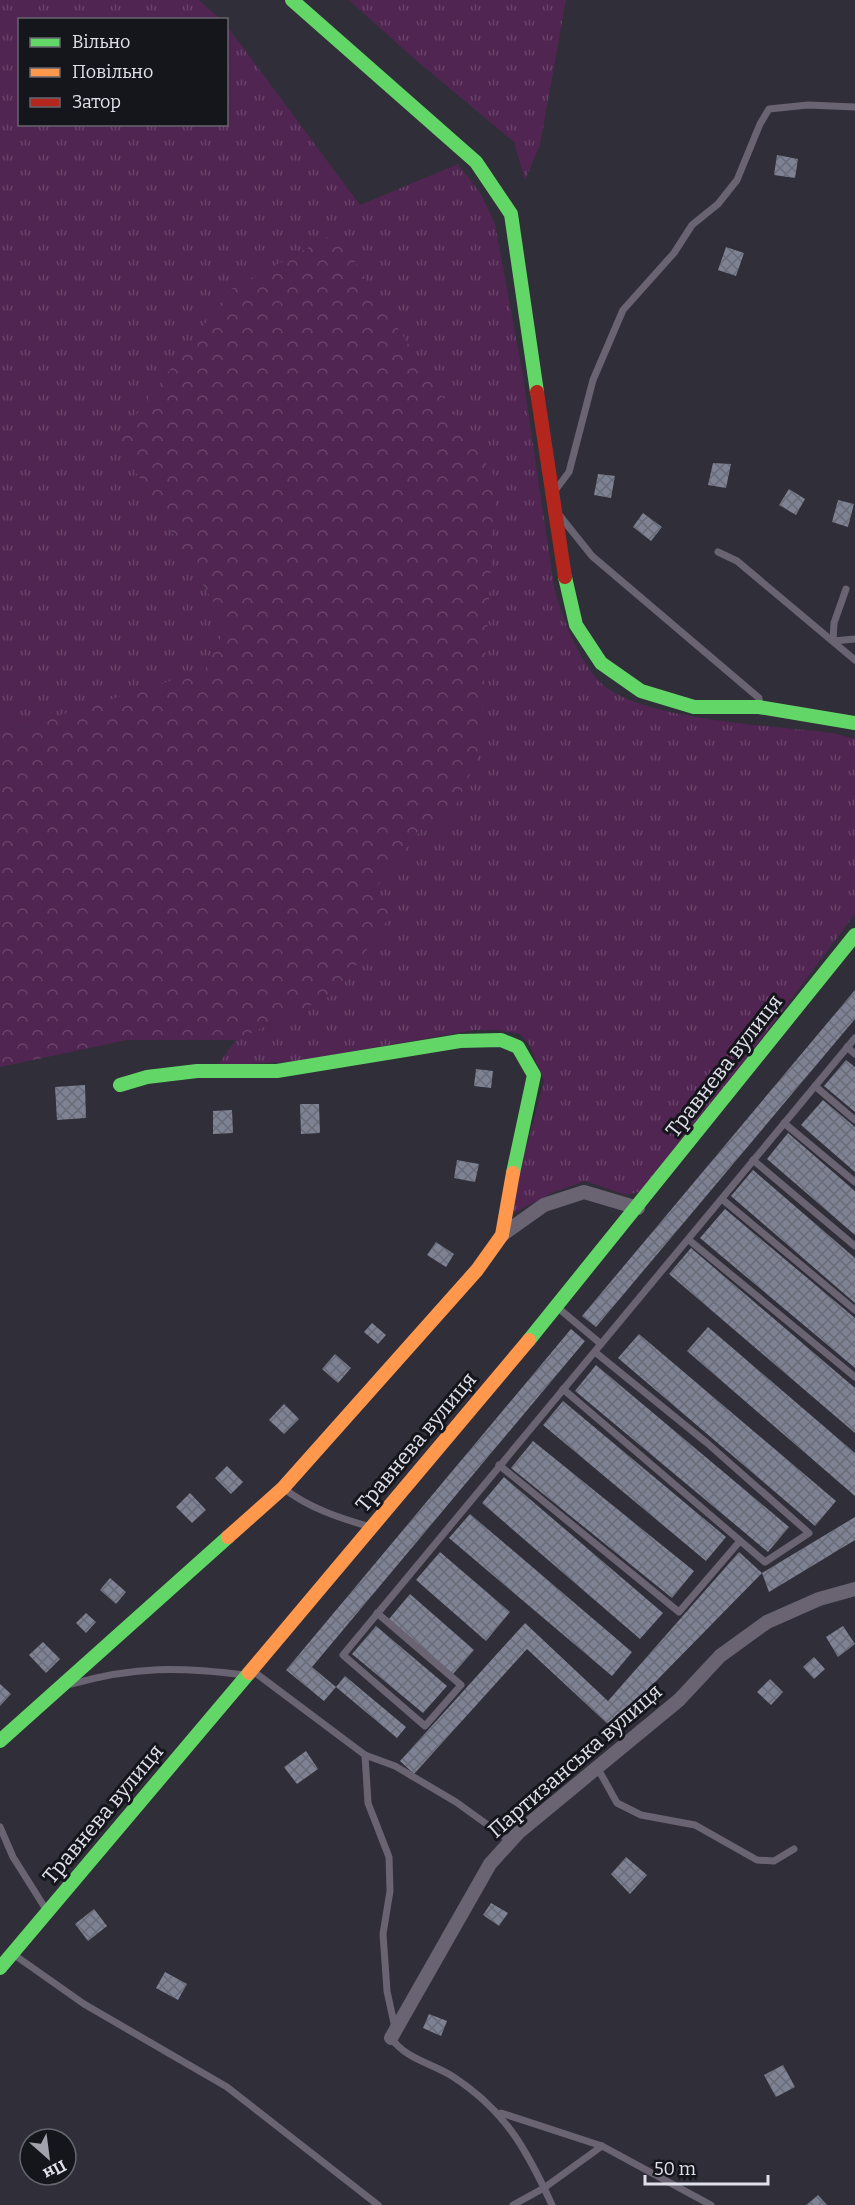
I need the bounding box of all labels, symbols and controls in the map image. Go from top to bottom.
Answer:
legend [18,18,228,126]
text: Вільно [72,31,130,53]
text: Повільно [72,61,153,83]
text: Затор [72,91,121,113]
street label: Травнева вулиця [660,989,788,1143]
street label: Травнева вулиця [350,1367,482,1517]
street label: Партизанська вулиця [483,1678,667,1844]
street label: Травнева вулиця [37,1739,169,1889]
north arrow [18,2127,78,2187]
scale bar [645,2148,768,2186]
text: Пн [40,2156,69,2184]
text: 50 m [654,2158,696,2180]

